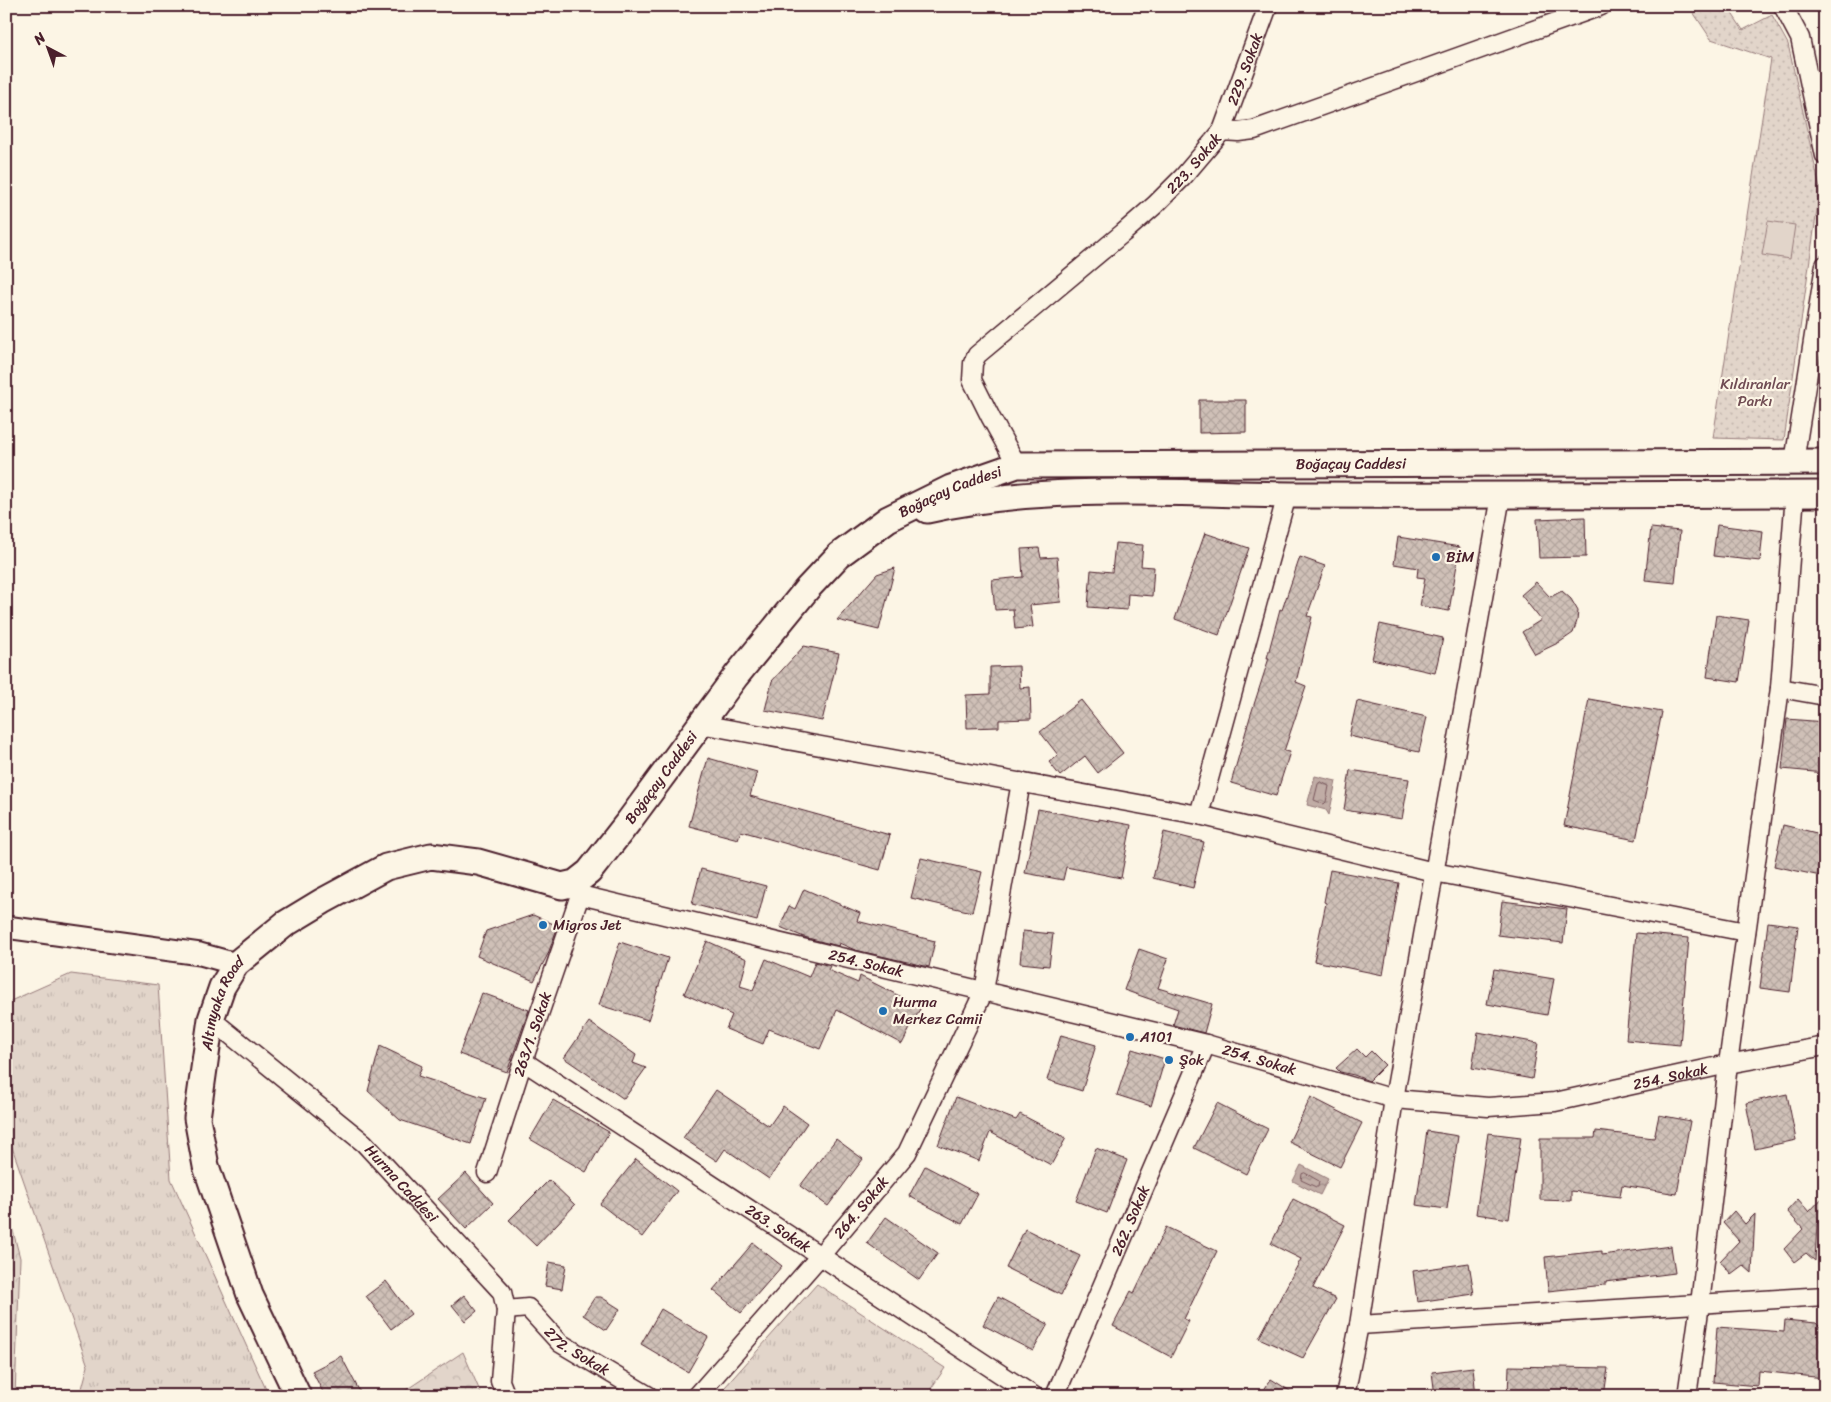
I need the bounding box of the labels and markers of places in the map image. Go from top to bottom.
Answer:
place label: BİM [1446,544,1474,570]
marker: BİM [1430,551,1442,563]
place label: Migros Jet [553,912,622,938]
marker: Migros Jet [537,919,549,931]
place label: Hurma Merkez Camii [893,989,983,1032]
marker: Hurma Merkez Camii [877,1005,889,1017]
place label: A101 [1139,1024,1172,1050]
marker: A101 [1124,1031,1136,1043]
place label: Şok [1179,1047,1205,1073]
marker: Şok [1163,1054,1175,1066]

